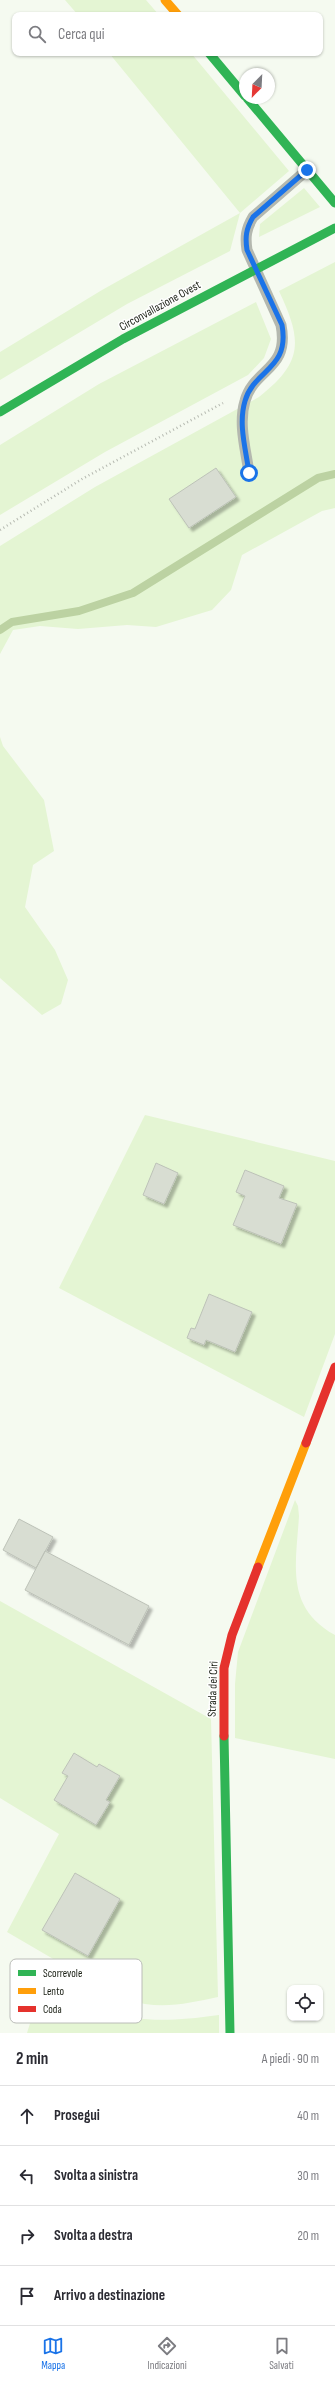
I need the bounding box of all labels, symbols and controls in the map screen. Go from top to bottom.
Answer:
search box [12,12,323,56]
icon: search [26,23,48,45]
text: Cerca qui [58,25,105,44]
north arrow [239,68,275,104]
route end [298,161,316,179]
street label: Circonvallazione Ovest [117,277,204,335]
route start [240,464,258,482]
street label: Strada dei Ciri [205,1661,221,1717]
legend [10,1959,142,2023]
text: Scorrevole [43,1967,82,1980]
text: Lento [43,1985,64,1998]
map controls [287,1985,323,2021]
button: locate [287,1985,323,2021]
text: Coda [43,2003,62,2016]
text: 2 min [16,2049,48,2069]
text: A piedi · 90 m [262,2051,319,2067]
icon: ahead [16,2105,38,2127]
text: Prosegui [54,2106,100,2125]
text: 40 m [297,2108,319,2124]
icon: left [16,2165,38,2187]
text: Svolta a sinistra [54,2166,138,2185]
text: 30 m [297,2168,319,2184]
icon: right [16,2225,38,2247]
text: Svolta a destra [54,2226,133,2245]
text: 20 m [297,2228,319,2244]
icon: arrive [16,2285,38,2307]
text: Arrivo a destinazione [54,2286,165,2305]
tab: Mappa [41,2335,65,2372]
tab: Indicazioni [148,2335,187,2372]
tab: Salvati [269,2335,294,2372]

